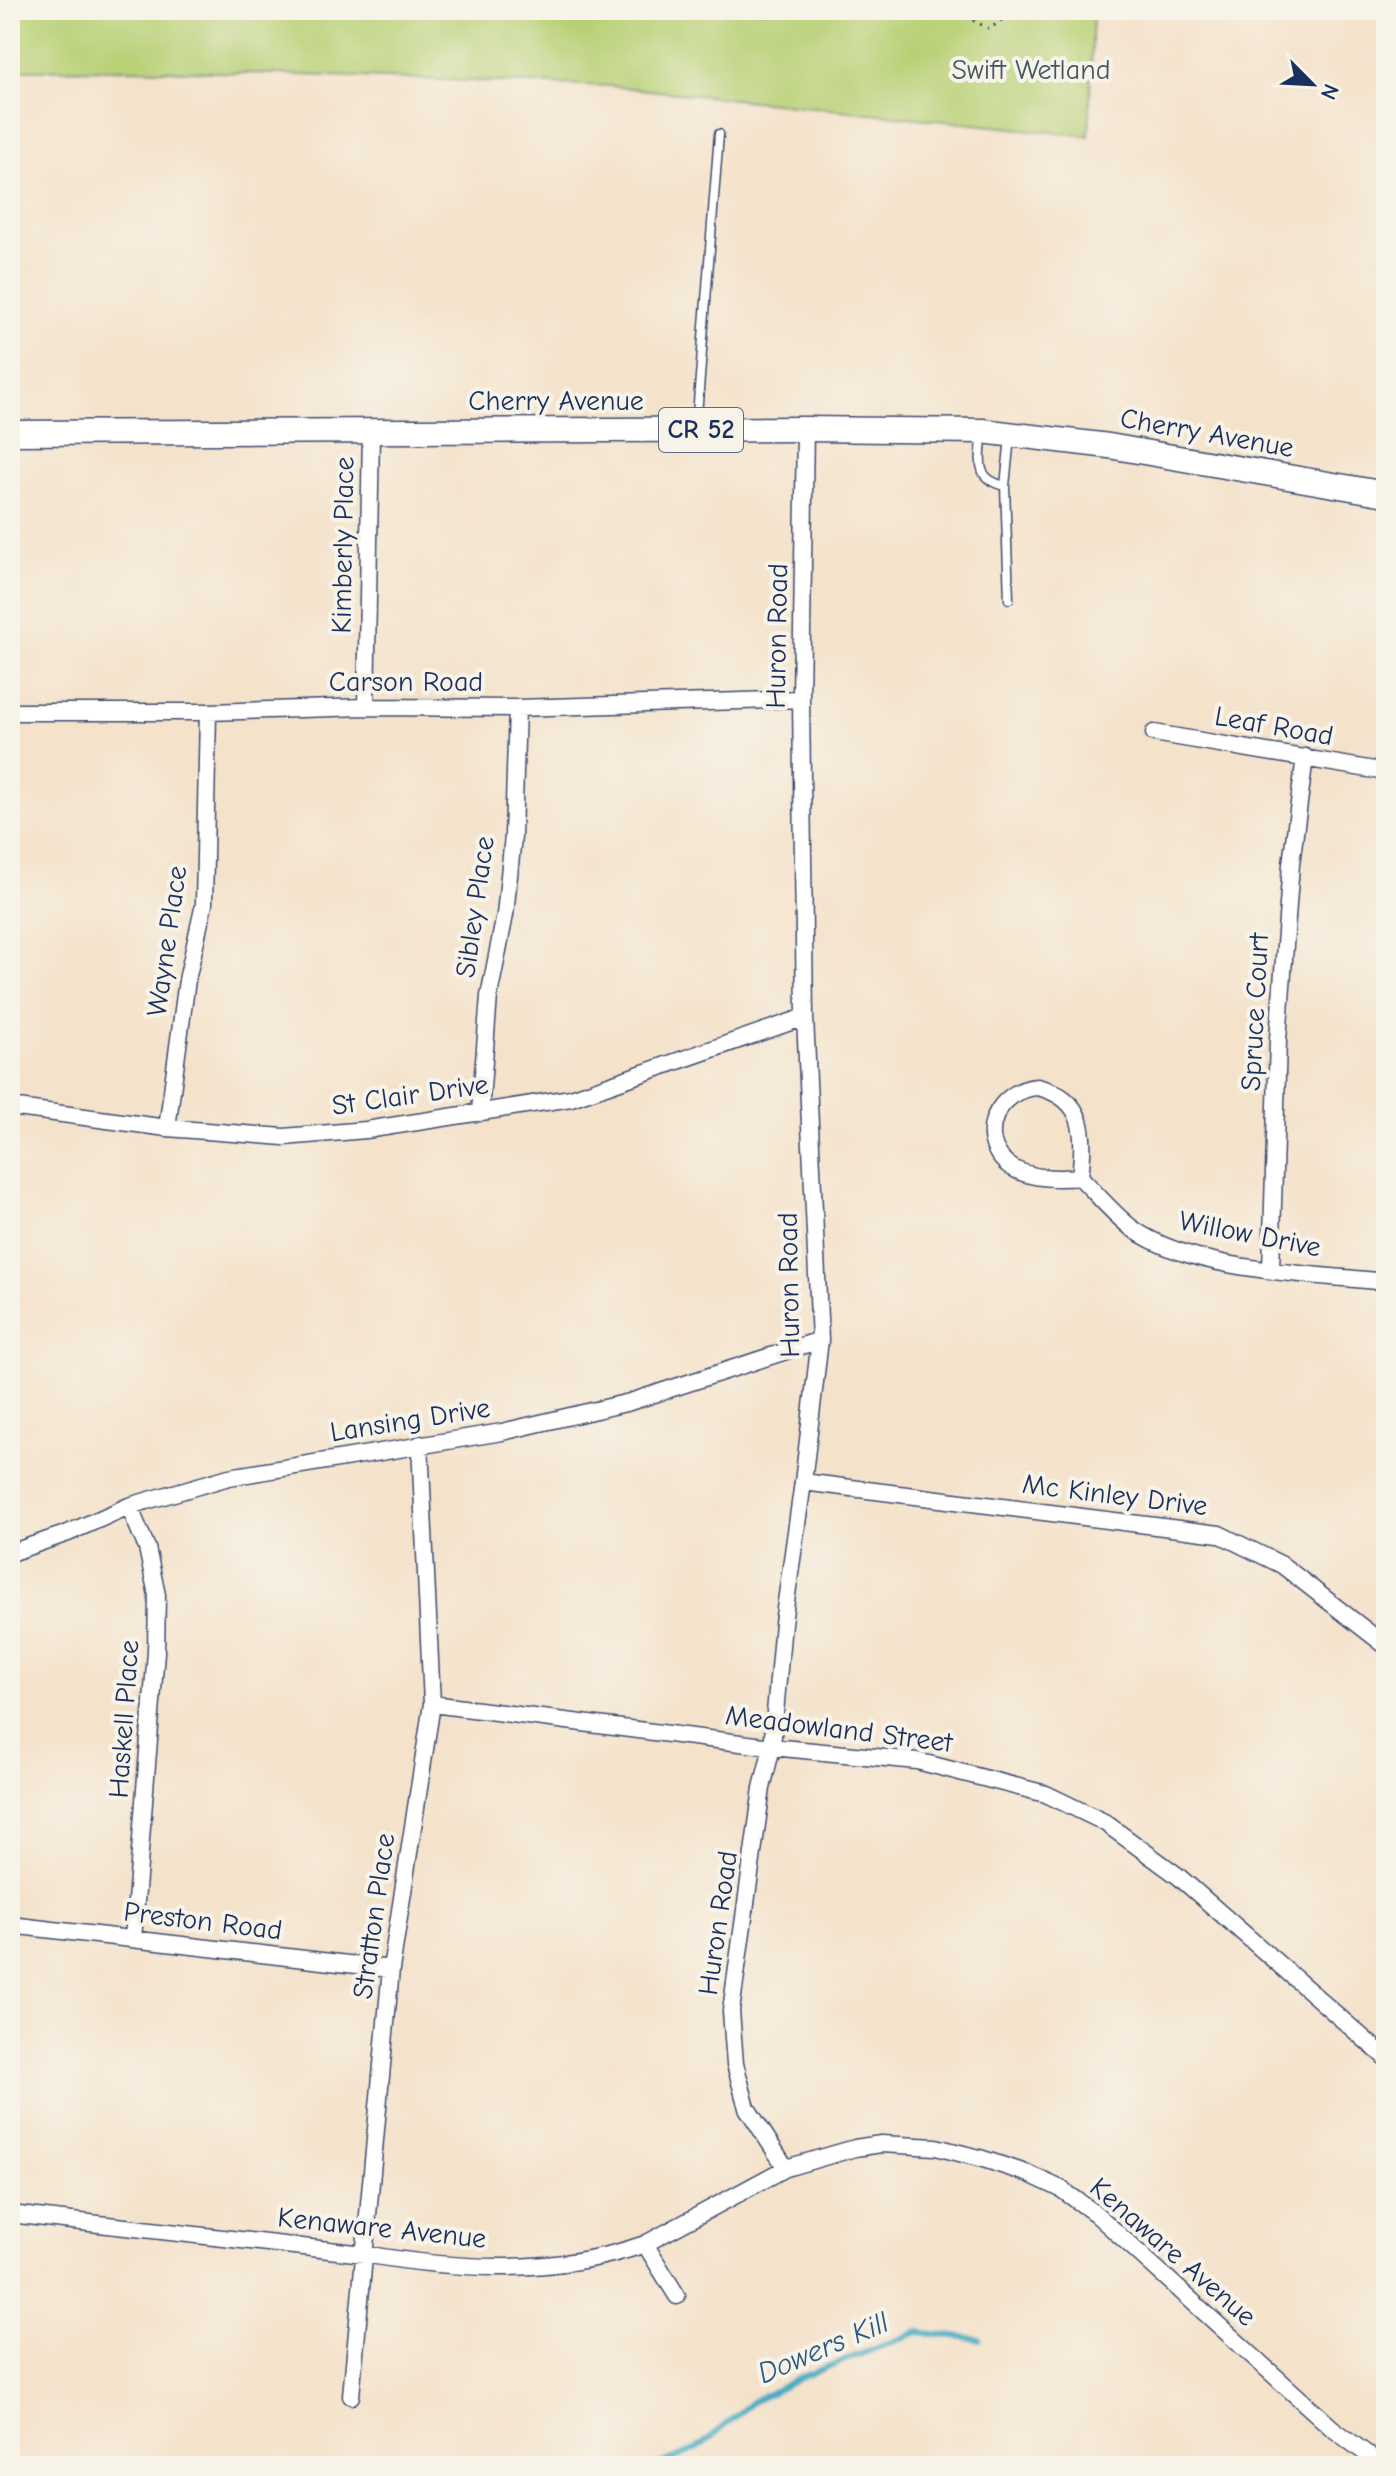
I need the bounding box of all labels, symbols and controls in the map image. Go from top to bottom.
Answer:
north arrow [1272,44,1352,124]
park label: Swift Wetland [951,54,1111,86]
text: N [1315,80,1344,104]
street label: Cherry Avenue [468,385,644,417]
street label: Cherry Avenue [1118,402,1296,464]
road number: CR 52 [659,408,743,452]
street label: Kimberly Place [325,456,361,634]
street label: Huron Road [760,563,794,709]
street label: Carson Road [329,666,483,698]
street label: Leaf Road [1212,700,1336,752]
street label: Sibley Place [449,834,501,980]
street label: Wayne Place [141,864,193,1018]
street label: Spruce Court [1235,931,1275,1092]
street label: St Clair Drive [330,1068,490,1122]
street label: Willow Drive [1176,1205,1324,1263]
street label: Huron Road [772,1212,806,1358]
street label: Lansing Drive [328,1392,492,1448]
street label: Mc Kinley Drive [1021,1468,1209,1522]
street label: Haskell Place [103,1639,145,1799]
street label: Meadowland Street [724,1699,955,1759]
street label: Stratton Place [347,1831,401,2001]
street label: Huron Road [692,1849,744,1997]
street label: Preston Road [122,1895,284,1947]
street label: Kenaware Avenue [1083,2171,1263,2333]
street label: Kenaware Avenue [276,2201,488,2255]
water label: Dowers Kill [752,2305,894,2391]

